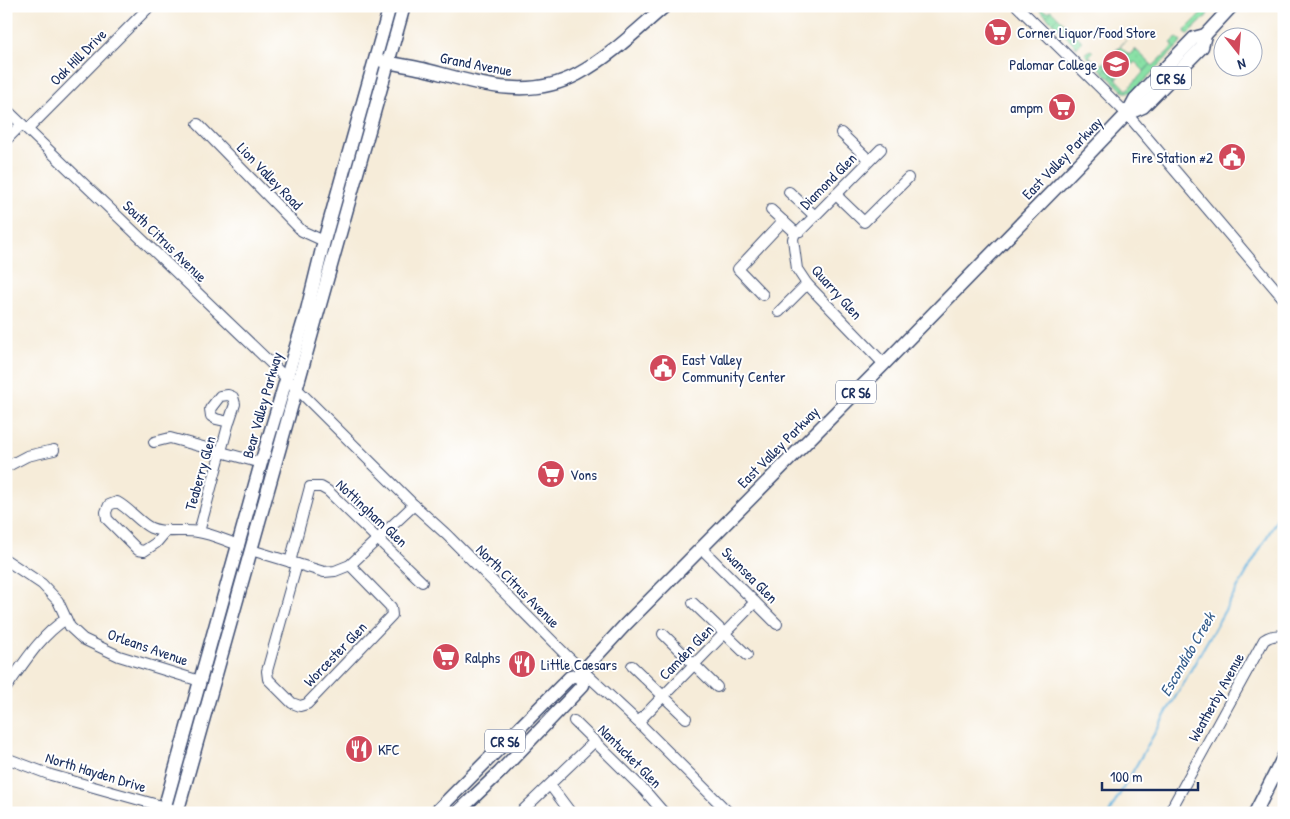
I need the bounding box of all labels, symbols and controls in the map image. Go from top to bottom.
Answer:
supermarket icon: Corner Liquor/Food Store [983,17,1013,47]
place label: Corner Liquor/Food Store [1017,22,1156,43]
street label: Oak Hill Drive [45,24,111,90]
north arrow [1212,28,1262,78]
street label: Grand Avenue [438,47,514,81]
school or university icon: Palomar College [1101,49,1131,79]
place label: Palomar College [1009,54,1097,75]
text: N [1235,55,1248,75]
road number: CR S6 [1151,66,1191,90]
supermarket icon: ampm [1047,92,1077,122]
place label: ampm [1010,97,1043,118]
street label: East Valley Parkway [1017,112,1107,204]
street label: Lion Valley Road [232,138,308,214]
public building icon: Fire Station #2 [1217,142,1247,172]
place label: Fire Station #2 [1131,147,1213,168]
street label: Diamond Glen [795,148,861,214]
street label: South Citrus Avenue [118,195,212,287]
street label: Quarry Glen [807,260,867,324]
street label: Bear Valley Parkway [237,349,287,461]
place label: East Valley Community Center [682,349,786,387]
public building icon: East Valley Community Center [648,353,678,383]
road number: CR S6 [836,381,876,404]
street label: East Valley Parkway [732,401,824,493]
street label: Teaberry Glen [179,433,221,513]
supermarket icon: Vons [536,459,566,489]
place label: Vons [570,464,597,485]
street label: Nottingham Glen [332,474,413,552]
street label: North Citrus Avenue [472,540,565,633]
street label: Swansea Glen [717,542,783,608]
water label: Escondido Creek [1154,607,1221,700]
street label: Worcester Glen [299,617,372,691]
street label: Camden Glen [654,619,718,685]
street label: Orleans Avenue [105,623,191,671]
supermarket icon: Ralphs [431,642,461,672]
place label: Ralphs [465,647,500,668]
restaurant icon: Little Caesars [507,649,537,679]
street label: Weatherby Avenue [1183,649,1249,745]
place label: Little Caesars [541,654,617,675]
street label: Nantucket Glen [593,719,667,793]
road number: CR S6 [485,729,525,752]
restaurant icon: KFC [344,734,374,764]
place label: KFC [378,739,400,760]
street label: North Hayden Drive [43,747,149,797]
scale bar [1102,759,1199,791]
text: 100 m [1110,766,1143,787]

